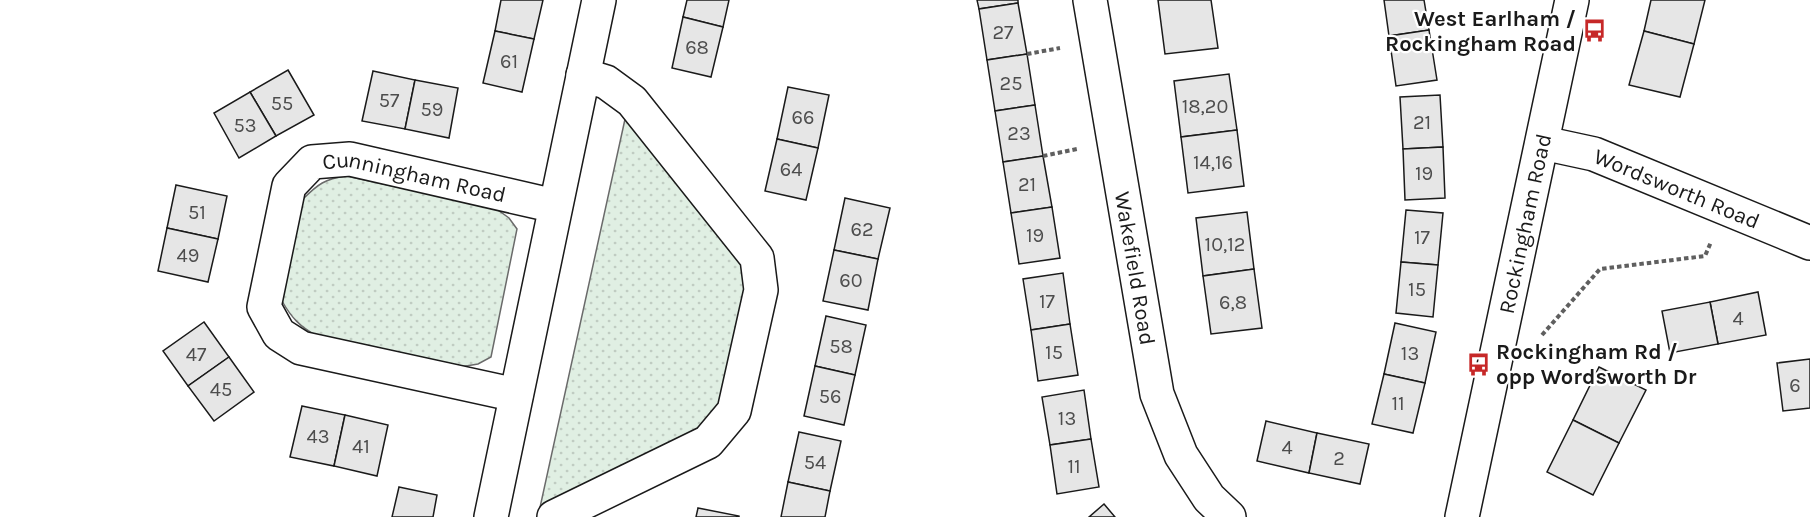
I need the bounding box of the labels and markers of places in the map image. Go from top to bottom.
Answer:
place label: West Earlham / Rockingham Road [1385,6,1576,57]
bus stop icon: West Earlham / Rockingham Road [1581,18,1607,44]
place label: Rockingham Rd / opp Wordsworth Dr [1496,339,1697,390]
bus stop icon: Rockingham Rd / opp Wordsworth Dr [1465,351,1491,377]

